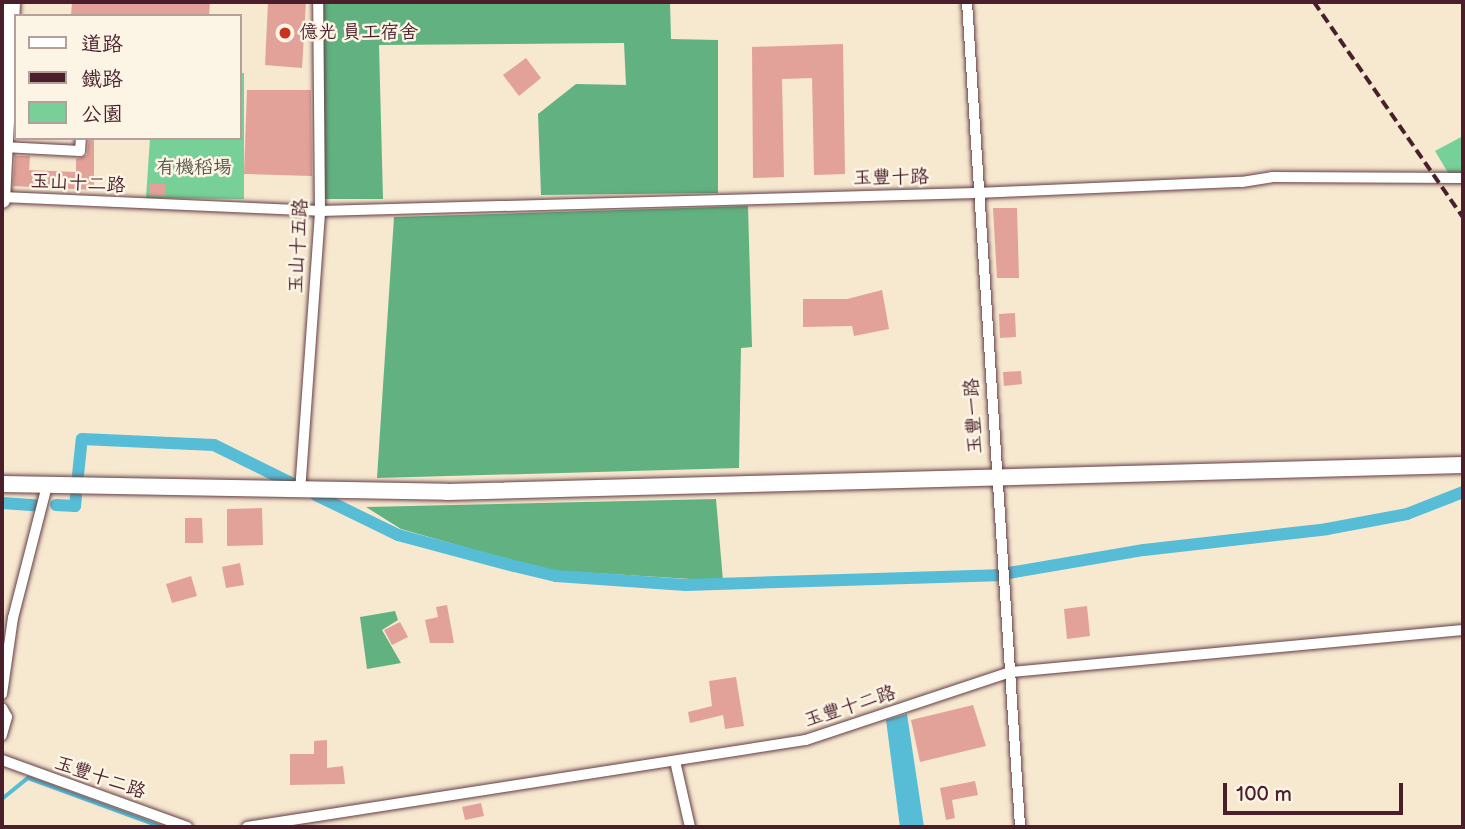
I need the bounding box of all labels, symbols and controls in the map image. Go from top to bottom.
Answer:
legend [14,14,242,140]
place label: 億光 員工宿舍 [299,22,418,44]
marker: 億光 員工宿舍 [277,25,293,41]
text: 道路 [81,32,123,57]
text: 鐵路 [81,67,123,92]
text: 公園 [81,102,123,127]
park label: 有機稻場 [156,157,232,179]
street label: 玉豐十路 [853,166,929,190]
street label: 玉山十二路 [30,170,126,198]
street label: 玉山十五路 [285,198,313,294]
street label: 玉豐一路 [961,377,987,455]
street label: 玉豐十二路 [801,681,899,733]
street label: 玉豐十二路 [51,752,149,804]
scale bar [1227,770,1407,814]
text: 100 m [1236,782,1292,807]

